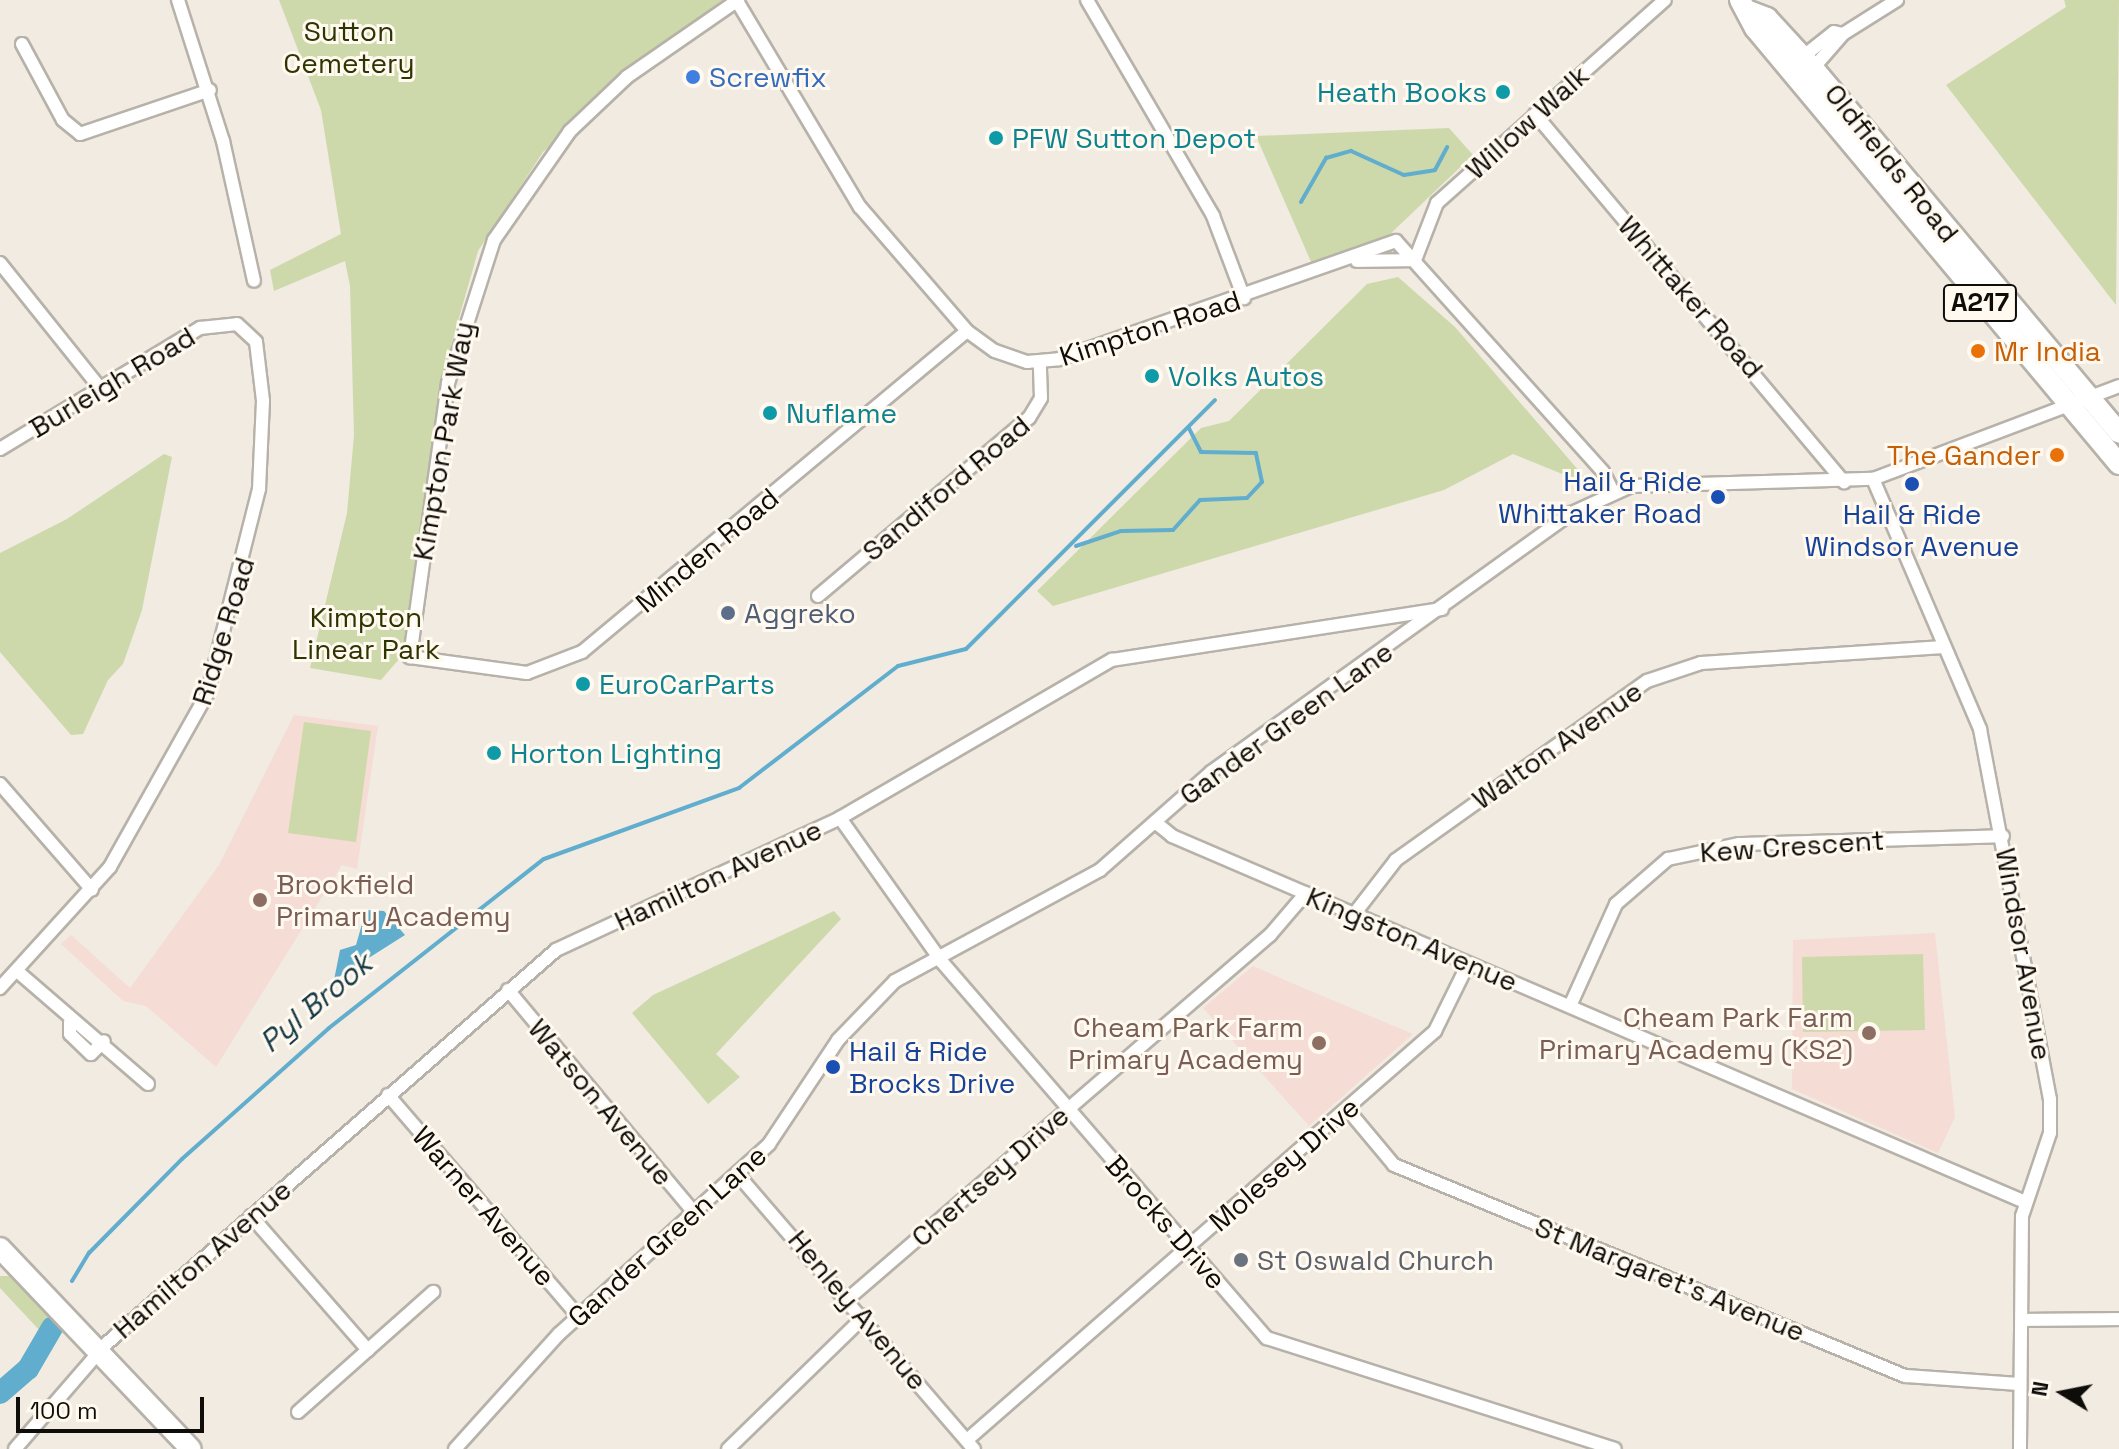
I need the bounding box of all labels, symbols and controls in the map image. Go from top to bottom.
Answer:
park label: Sutton Cemetery [283,14,415,80]
street label: Willow Walk [1459,58,1595,186]
place label: Screwfix [709,60,827,94]
marker: Screwfix [684,68,702,86]
place label: Heath Books [1317,75,1487,109]
street label: Oldfields Road [1818,77,1966,249]
marker: Heath Books [1494,83,1512,101]
place label: PFW Sutton Depot [1012,121,1256,155]
marker: PFW Sutton Depot [987,129,1005,147]
street label: Whittaker Road [1611,209,1771,385]
road number: A217 [1942,281,2018,325]
street label: Kimpton Road [1055,283,1245,373]
street label: Burleigh Road [23,319,201,445]
street label: Kimpton Park Way [405,319,481,563]
place label: Mr India [1994,334,2101,368]
marker: Mr India [1969,342,1987,360]
place label: Volks Autos [1168,359,1324,393]
marker: Volks Autos [1143,367,1161,385]
place label: Nuflame [786,396,897,430]
marker: Nuflame [761,404,779,422]
street label: Sandiford Road [855,408,1037,568]
place label: The Gander [1887,438,2041,472]
marker: The Gander [2048,446,2066,464]
place label: Hail & Ride Whittaker Road [1498,464,1702,530]
marker: Hail & Ride Windsor Avenue [1903,475,1921,493]
street label: Minden Road [629,481,785,619]
marker: Hail & Ride Whittaker Road [1709,488,1727,506]
place label: Hail & Ride Windsor Avenue [1804,497,2020,563]
street label: Ridge Road [185,553,261,709]
place label: Aggreko [744,596,856,630]
park label: Kimpton Linear Park [292,600,440,666]
marker: Aggreko [719,604,737,622]
street label: Gander Green Lane [1173,634,1399,812]
place label: EuroCarParts [599,667,775,701]
street label: Walton Avenue [1465,674,1649,816]
marker: EuroCarParts [574,675,592,693]
place label: Horton Lighting [510,736,722,770]
marker: Horton Lighting [485,744,503,762]
street label: Hamilton Avenue [609,812,827,938]
street label: Kew Crescent [1699,823,1885,869]
street label: Windsor Avenue [1989,845,2059,1063]
place label: Brookfield Primary Academy [276,867,511,933]
street label: Kingston Avenue [1301,879,1523,999]
marker: Brookfield Primary Academy [251,891,269,909]
water label: Pyl Brook [253,946,379,1060]
place label: Cheam Park Farm Primary Academy (KS2) [1539,1000,1853,1066]
place label: Cheam Park Farm Primary Academy [1068,1010,1303,1076]
street label: Watson Avenue [521,1012,681,1192]
marker: Cheam Park Farm Primary Academy (KS2) [1860,1024,1878,1042]
place label: Hail & Ride Brocks Drive [849,1034,1015,1100]
marker: Cheam Park Farm Primary Academy [1310,1034,1328,1052]
marker: Hail & Ride Brocks Drive [824,1058,842,1076]
street label: Molesey Drive [1202,1090,1366,1238]
street label: Chertsey Drive [904,1098,1076,1254]
street label: Warner Avenue [405,1119,563,1293]
street label: Gander Green Lane [561,1138,773,1334]
street label: Brocks Drive [1099,1148,1233,1296]
street label: Hamilton Avenue [106,1172,298,1346]
street label: St Margaret's Avenue [1530,1209,1810,1349]
street label: Henley Avenue [781,1223,935,1397]
place label: St Oswald Church [1257,1243,1494,1277]
marker: St Oswald Church [1232,1251,1250,1269]
north arrow [2023,1353,2103,1433]
text: N [2024,1379,2054,1399]
scale bar [20,1381,208,1431]
text: 100 m [30,1395,98,1426]

